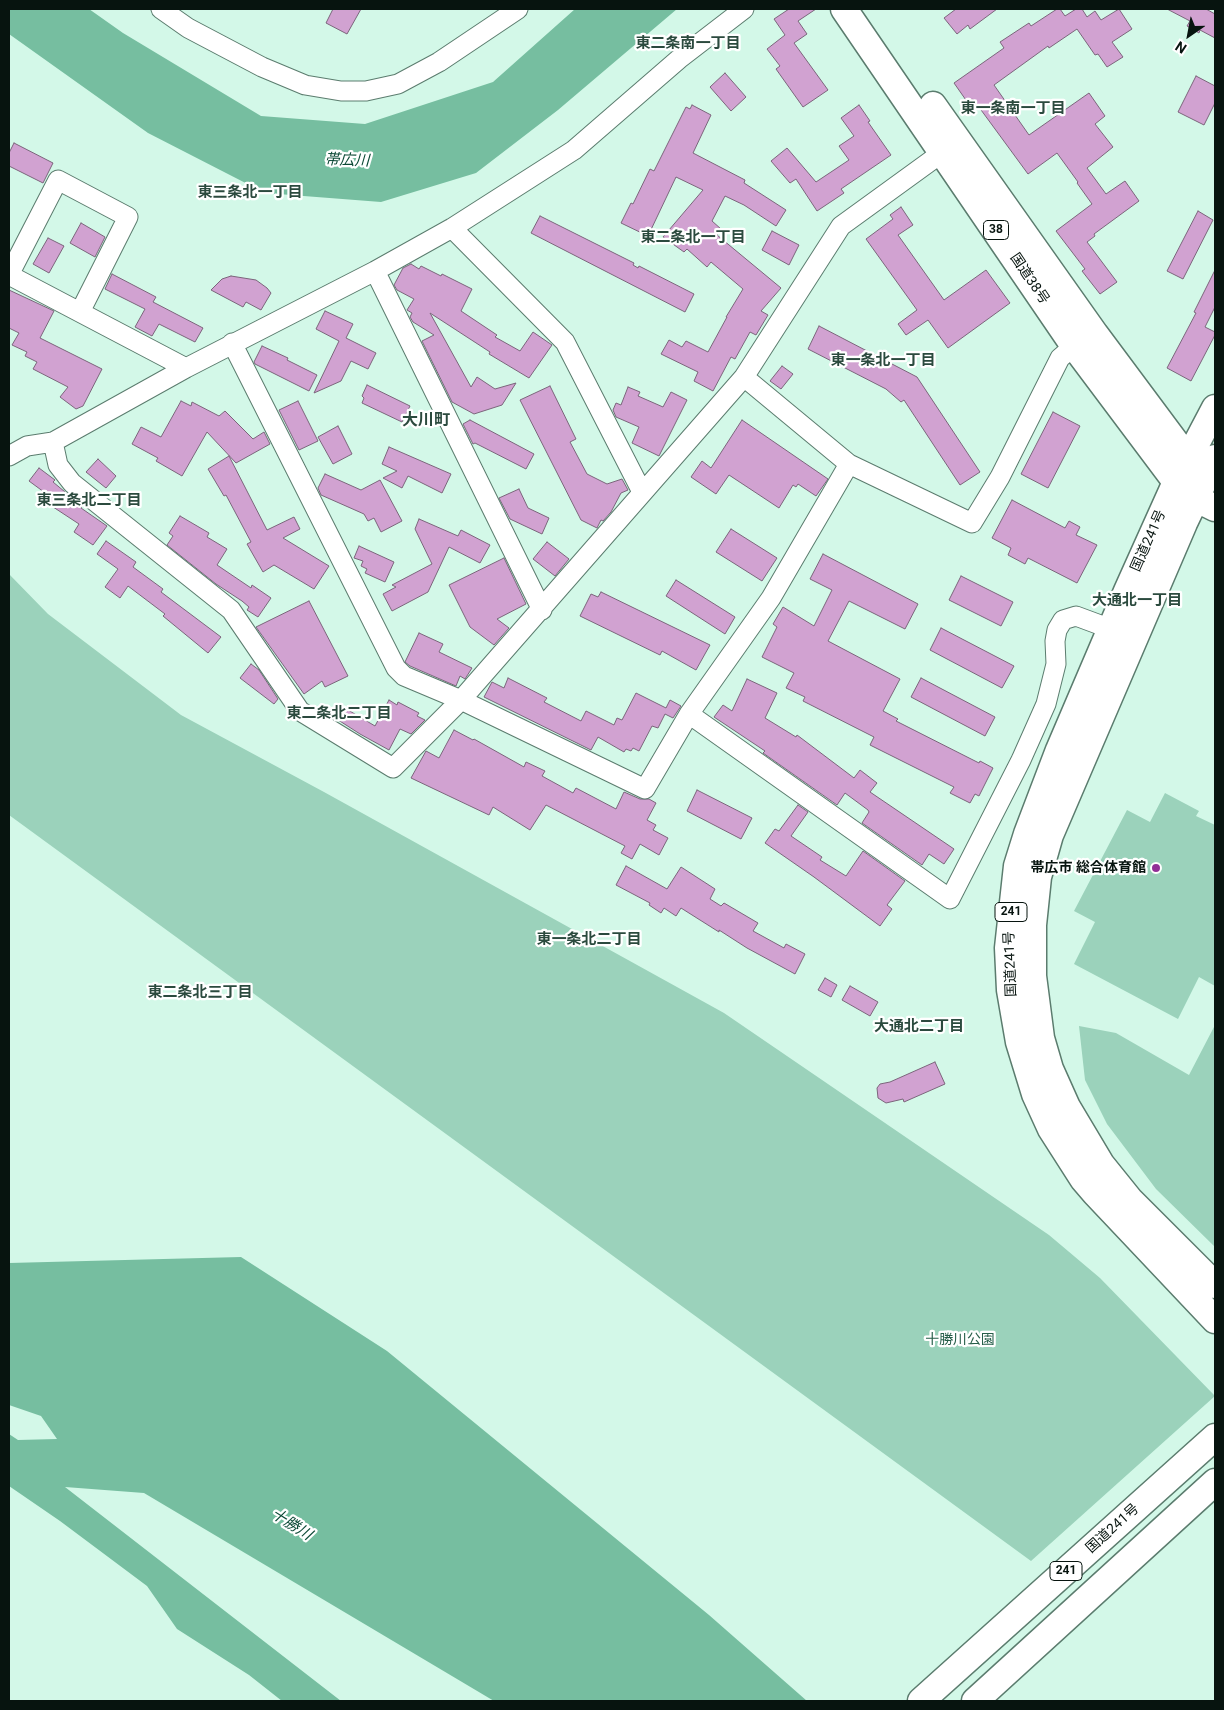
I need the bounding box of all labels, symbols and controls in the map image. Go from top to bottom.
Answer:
north arrow [1164,10,1214,60]
district label: 東二条南一丁目 [636,35,740,53]
text: N [1172,38,1189,57]
district label: 東一条南一丁目 [961,100,1065,118]
water label: 帯広川 [324,151,370,171]
district label: 東三条北一丁目 [198,184,302,202]
road number: 38 [984,220,1008,240]
district label: 東二条北一丁目 [641,229,745,247]
street label: 国道38号 [1006,250,1052,308]
district label: 東一条北一丁目 [831,352,935,370]
district label: 大川町 [402,411,450,431]
district label: 東三条北二丁目 [37,492,141,510]
street label: 国道241号 [1128,508,1170,574]
district label: 大通北一丁目 [1092,592,1182,610]
district label: 東二条北二丁目 [287,705,391,723]
place label: 帯広市 総合体育館 [1031,860,1146,876]
marker: 帯広市 総合体育館 [1150,862,1162,874]
road number: 241 [995,902,1027,922]
district label: 東一条北二丁目 [537,931,641,949]
street label: 国道241号 [1001,931,1021,997]
district label: 東二条北三丁目 [148,984,252,1002]
district label: 大通北二丁目 [874,1018,964,1036]
park label: 十勝川公園 [925,1332,995,1348]
street label: 国道241号 [1083,1501,1143,1557]
water label: 十勝川 [267,1505,315,1545]
road number: 241 [1050,1562,1082,1580]

